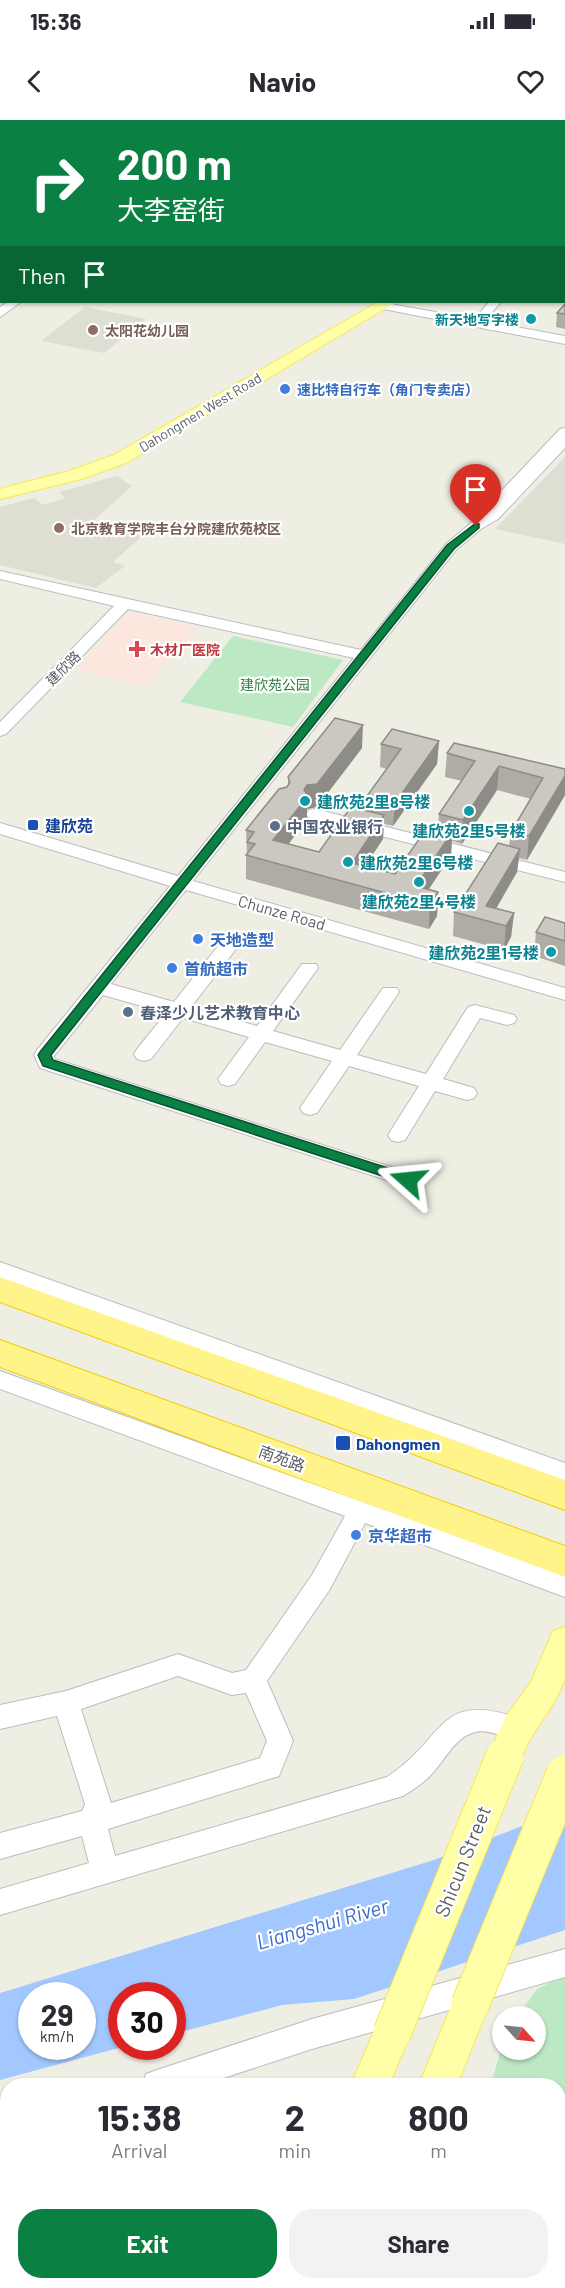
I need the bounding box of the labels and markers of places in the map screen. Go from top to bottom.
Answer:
place label: 新天地写字楼 [435,311,519,328]
marker: 新天地写字楼 [524,312,538,326]
place label: 太阳花幼儿园 [105,322,189,339]
marker: 太阳花幼儿园 [86,323,100,337]
place label: 速比特自行车（角门专卖店） [297,381,479,398]
marker: 速比特自行车（角门专卖店） [278,382,292,396]
pin [450,464,501,526]
place label: 北京教育学院丰台分院建欣苑校区 [71,520,281,537]
marker: 北京教育学院丰台分院建欣苑校区 [52,521,66,535]
marker: 木材厂医院 [128,640,146,658]
place label: 木材厂医院 [150,641,220,658]
place label: 建欣苑2里8号楼 [317,792,431,811]
marker: 建欣苑2里8号楼 [298,794,312,808]
marker: 建欣苑2里5号楼 [462,804,476,818]
place label: 建欣苑 [45,816,93,835]
place label: 中国农业银行 [287,817,383,836]
marker: 建欣苑 [26,818,40,832]
marker: 中国农业银行 [268,819,282,833]
place label: 建欣苑2里5号楼 [412,821,526,840]
place label: 建欣苑2里6号楼 [360,853,474,872]
marker: 建欣苑2里6号楼 [341,855,355,869]
marker: 建欣苑2里4号楼 [412,875,426,889]
place label: 建欣苑2里4号楼 [362,892,476,911]
place label: 天地造型 [210,930,274,949]
marker: 天地造型 [191,932,205,946]
place label: 建欣苑2里1号楼 [428,943,539,962]
marker: 建欣苑2里1号楼 [544,945,558,959]
place label: 首航超市 [184,959,248,978]
marker: 首航超市 [165,961,179,975]
place label: 春泽少儿艺术教育中心 [140,1003,300,1022]
marker: 春泽少儿艺术教育中心 [121,1005,135,1019]
marker: Dahongmen [334,1434,352,1452]
place label: Dahongmen [356,1434,440,1453]
place label: 京华超市 [368,1526,432,1545]
marker: 京华超市 [349,1528,363,1542]

